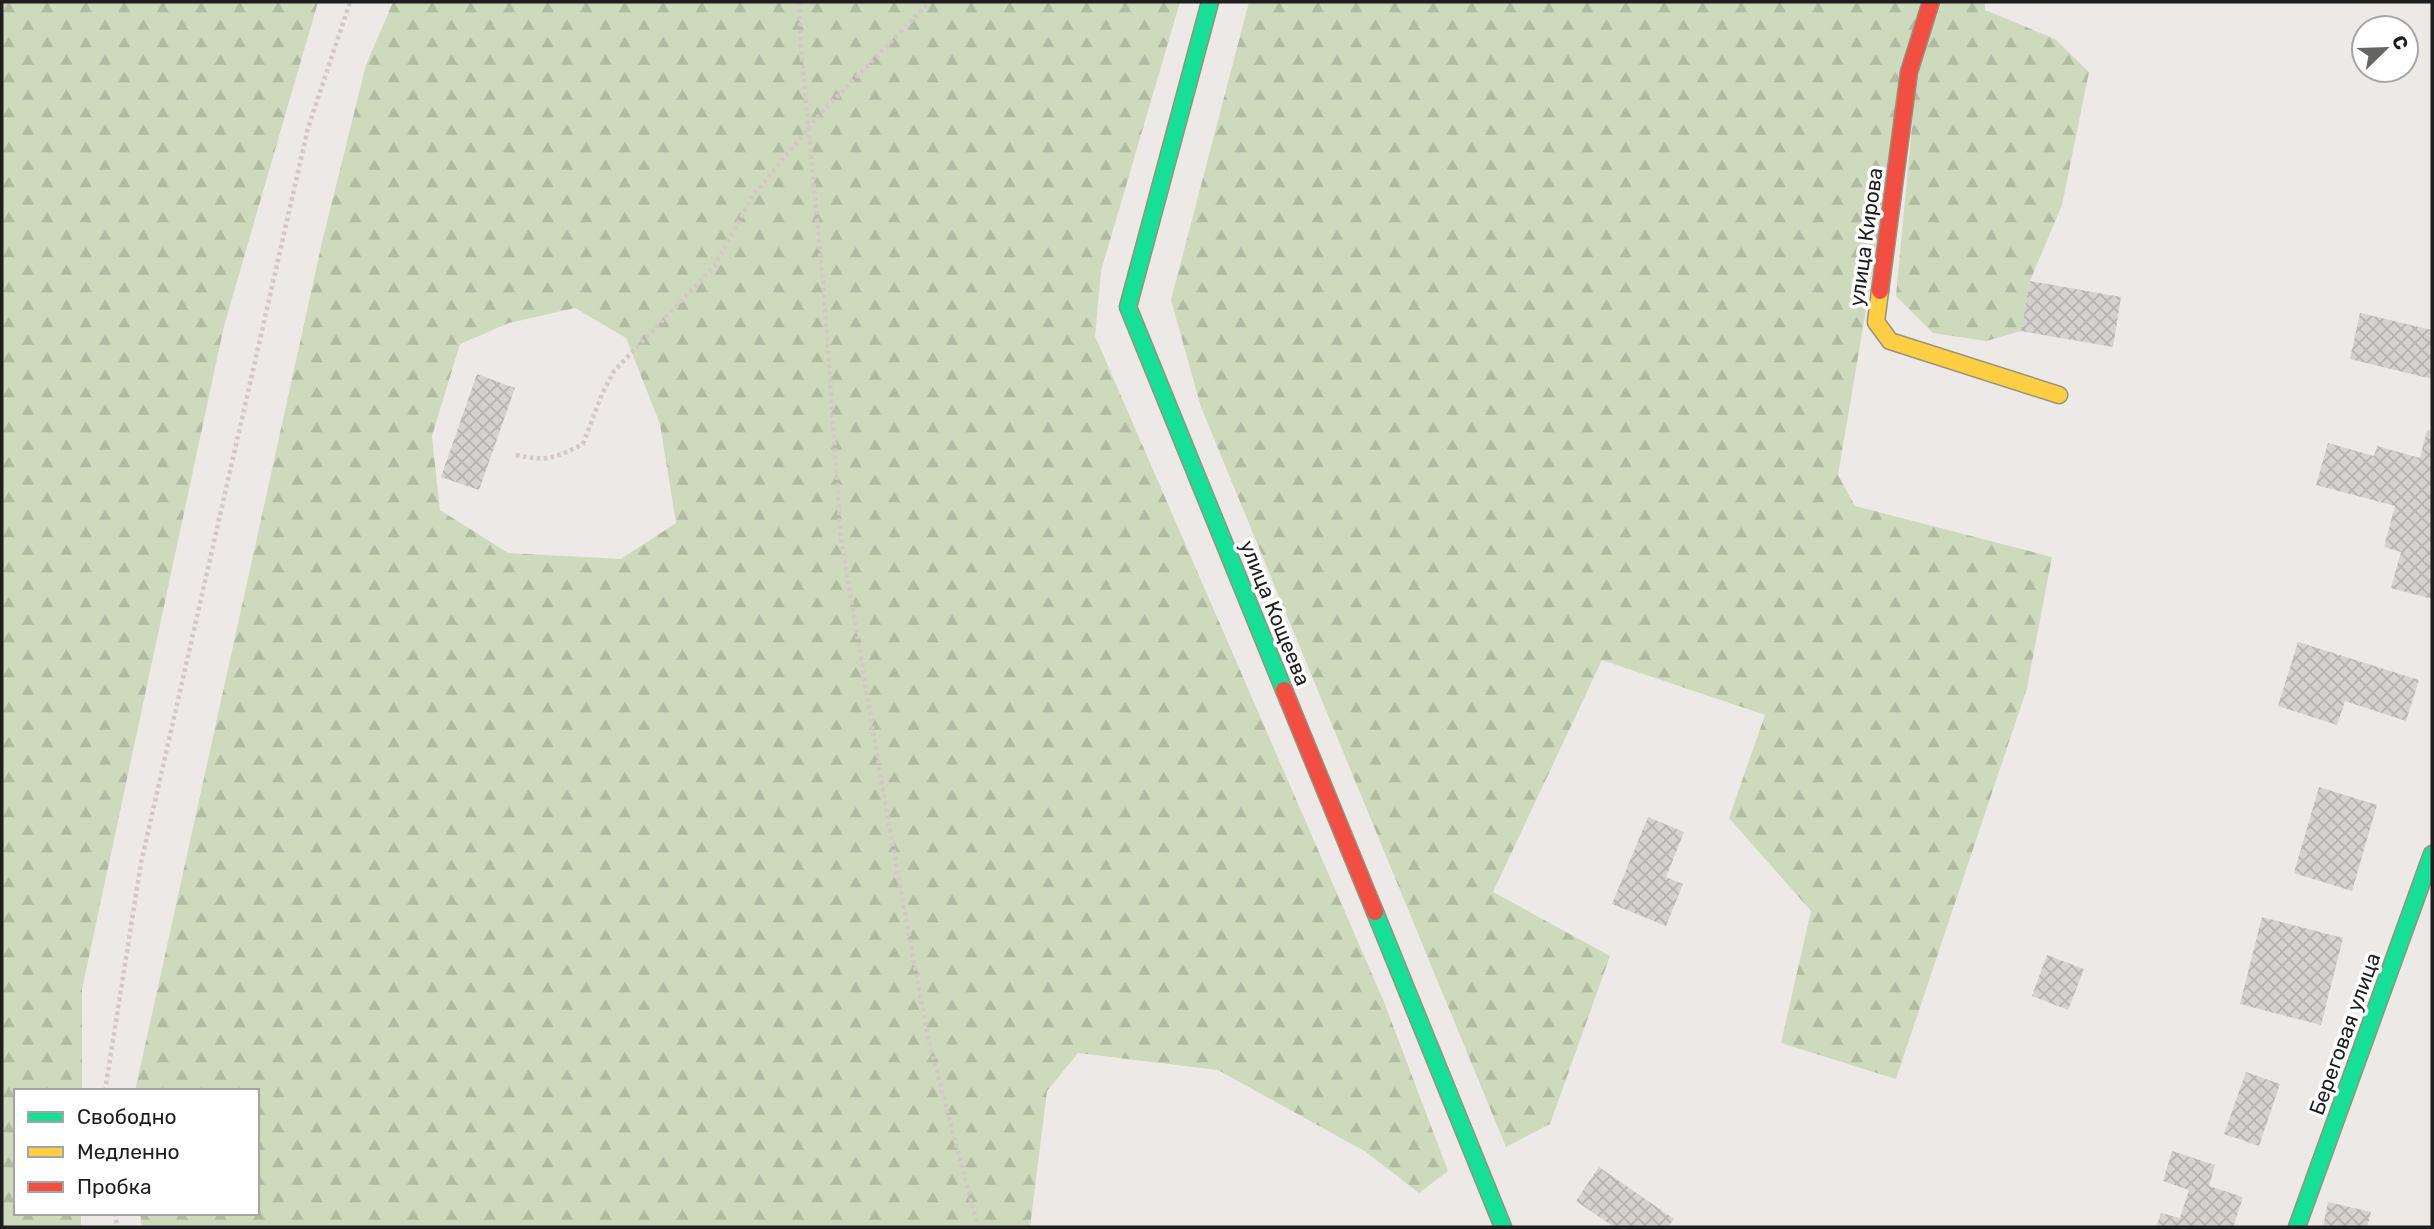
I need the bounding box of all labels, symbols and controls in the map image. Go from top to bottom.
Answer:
north arrow [2350,14,2420,84]
text: С [2387,32,2413,53]
street label: улица Кирова [1843,166,1888,308]
street label: улица Кощеева [1235,537,1316,689]
street label: Береговая улица [2304,949,2385,1118]
legend [14,1089,259,1215]
text: Свободно [77,1104,177,1129]
text: Медленно [77,1139,180,1164]
text: Пробка [77,1174,152,1199]

